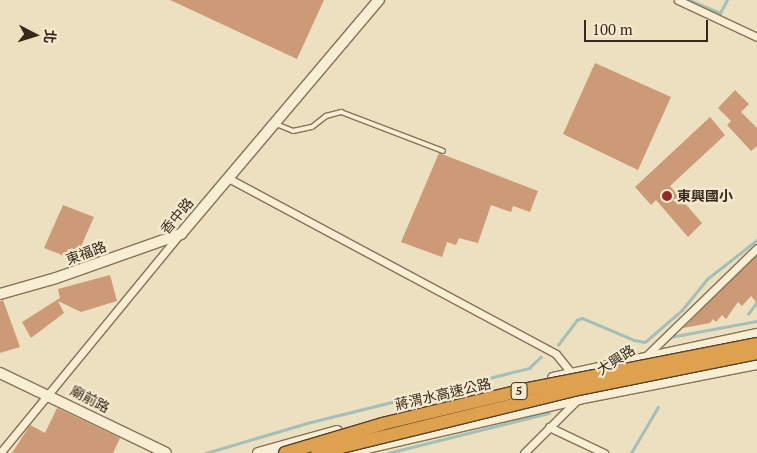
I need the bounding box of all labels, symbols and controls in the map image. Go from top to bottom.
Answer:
north arrow [10,10,60,60]
scale bar [587,10,711,42]
text: 100 m [592,19,633,39]
text: 北 [40,29,61,44]
place label: 東興國小 [677,188,733,204]
marker: 東興國小 [661,190,673,202]
street label: 香中路 [157,195,197,237]
street label: 東福路 [63,238,109,268]
street label: 大興路 [594,342,638,378]
street label: 蔣渭水高速公路 [393,375,493,413]
street label: 廟前路 [67,382,113,416]
road number: 5 [510,382,528,401]

